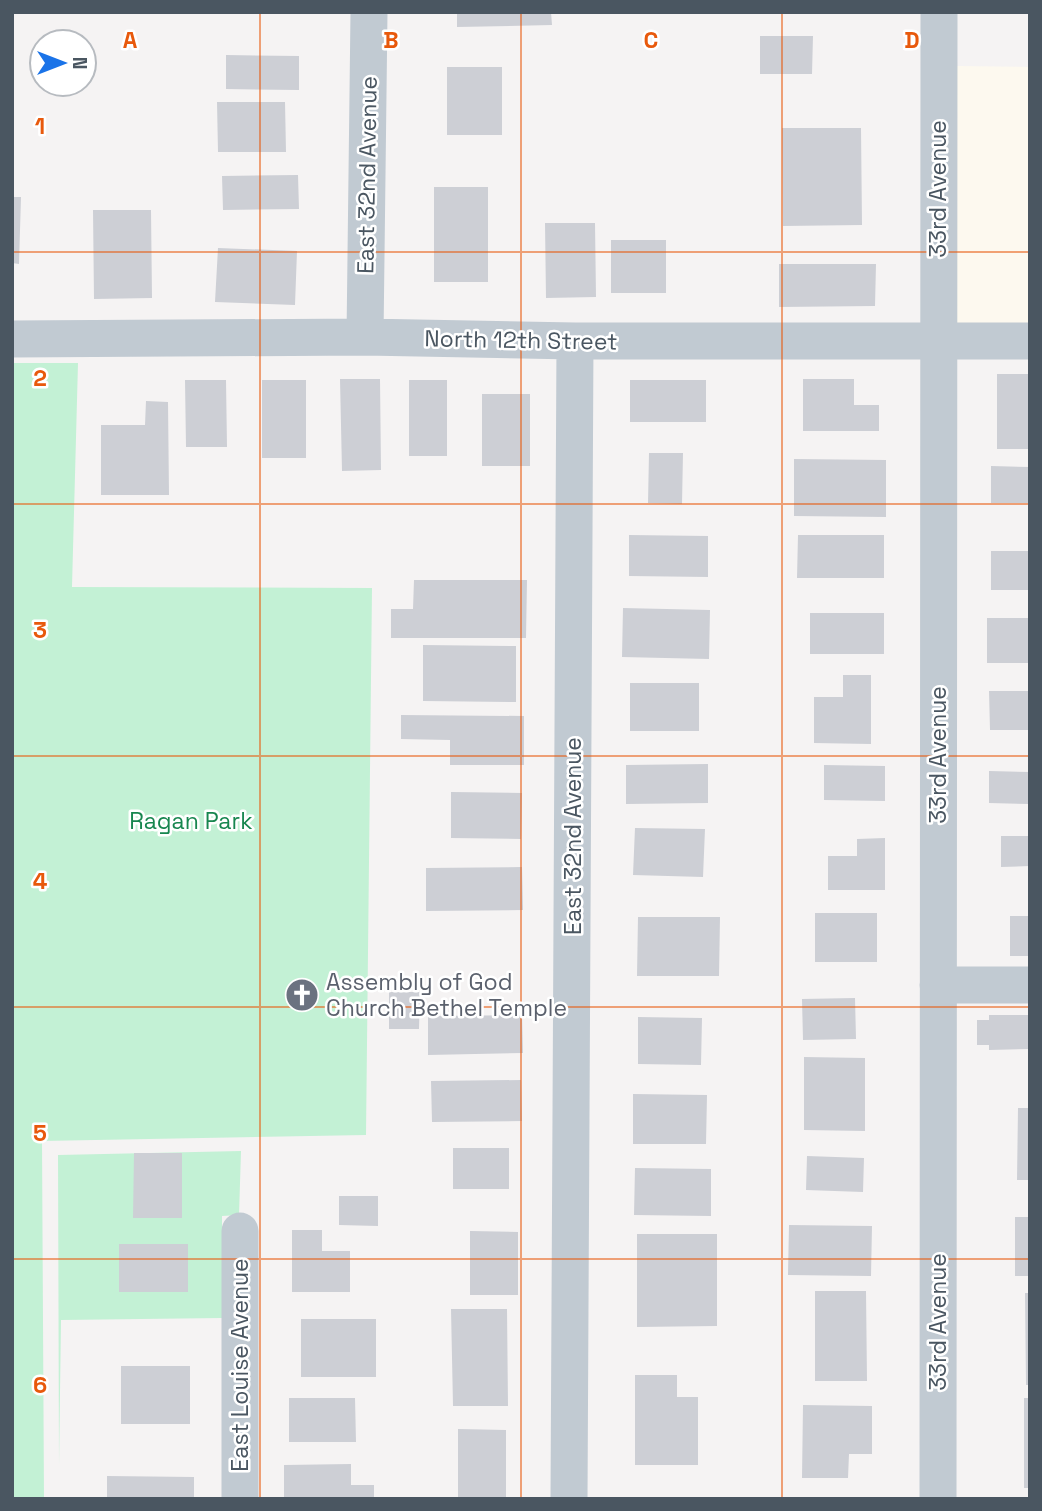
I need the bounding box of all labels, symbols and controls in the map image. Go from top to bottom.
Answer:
text: A [123,25,138,55]
text: B [383,25,399,55]
text: C [644,25,658,55]
text: D [904,25,920,55]
north arrow [28,28,98,98]
text: N [67,57,92,69]
street label: East 32nd Avenue [350,76,384,274]
text: 1 [35,111,45,141]
street label: 33rd Avenue [923,120,953,258]
street label: North 12th Street [424,323,618,357]
text: 2 [33,363,47,393]
text: 3 [33,615,47,645]
street label: 33rd Avenue [923,686,953,824]
street label: East 32nd Avenue [558,737,588,935]
park label: Ragan Park [129,806,253,836]
text: 4 [33,866,48,896]
place label: Assembly of God Church Bethel Temple [326,967,567,1023]
church icon: Assembly of God Church Bethel Temple [283,976,321,1014]
text: 5 [33,1118,47,1148]
street label: 33rd Avenue [923,1253,953,1391]
street label: East Louise Avenue [225,1258,255,1472]
text: 6 [33,1370,47,1400]

